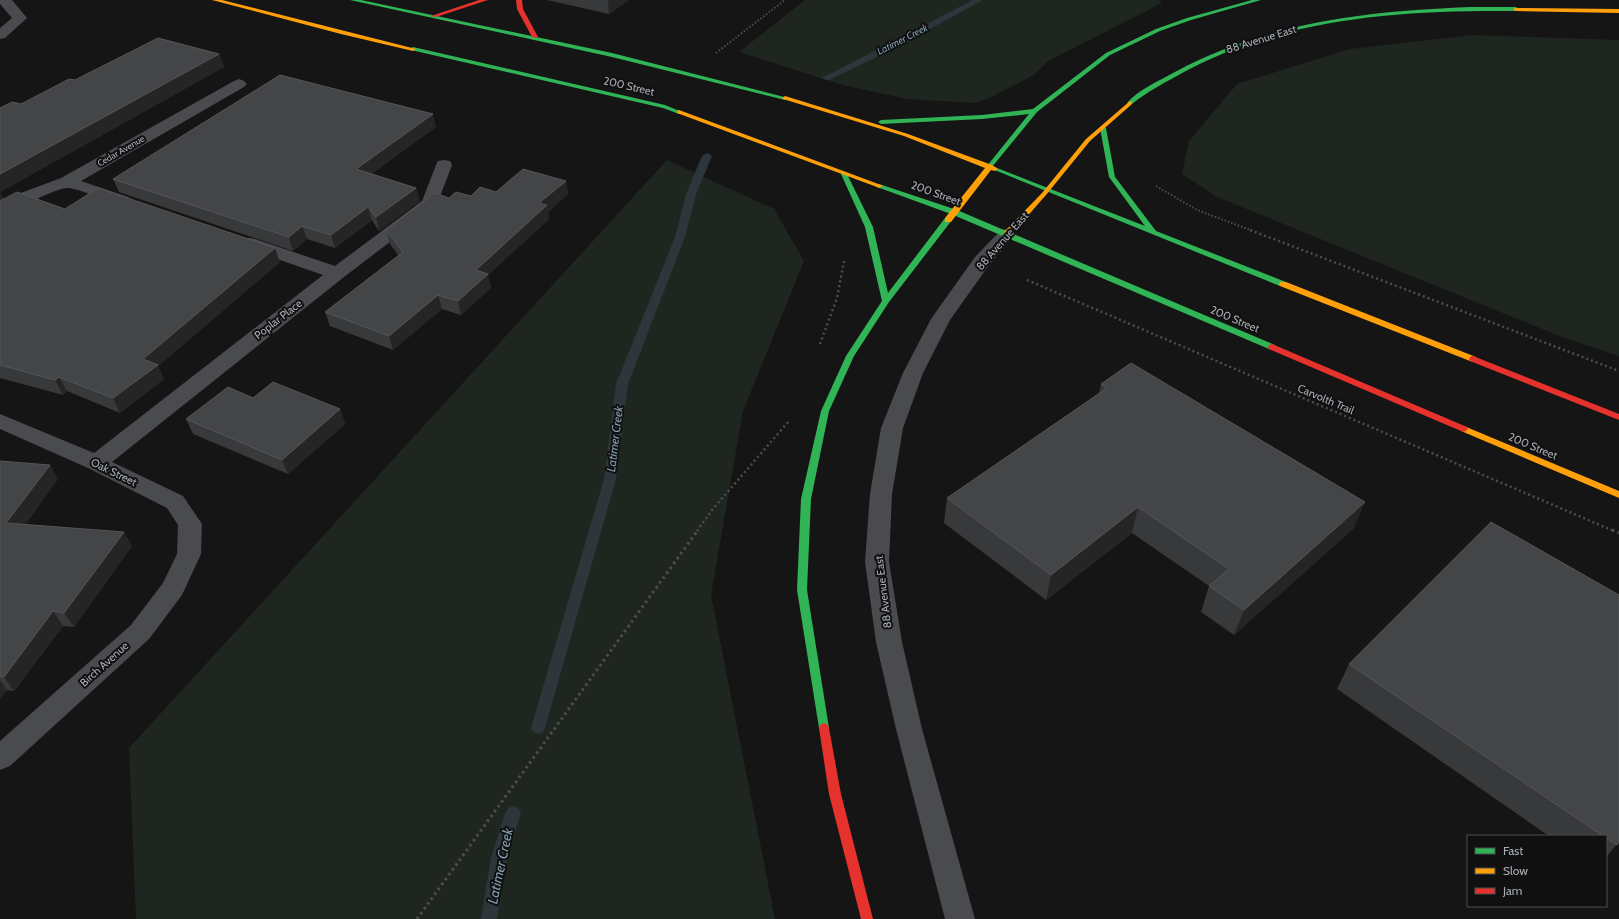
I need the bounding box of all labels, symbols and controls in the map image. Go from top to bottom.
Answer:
water label: Latimer Creek [875,21,930,58]
street label: 88 Avenue East [1224,22,1298,56]
street label: 200 Street [602,73,656,99]
street label: Cedar Avenue [95,132,147,169]
street label: 200 Street [909,178,963,209]
street label: 88 Avenue East [973,209,1031,273]
street label: Poplar Place [251,296,305,342]
street label: 200 Street [1208,302,1262,336]
street label: Carvolth Trail [1296,381,1357,417]
water label: Latimer Creek [603,404,626,473]
street label: 200 Street [1506,429,1560,463]
street label: Oak Street [89,455,139,489]
street label: 88 Avenue East [872,555,894,629]
street label: Birch Avenue [77,638,131,689]
water label: Latimer Creek [483,826,517,906]
legend [1467,835,1607,907]
text: Fast [1503,843,1523,858]
text: Slow [1503,863,1528,878]
text: Jam [1502,883,1522,898]

